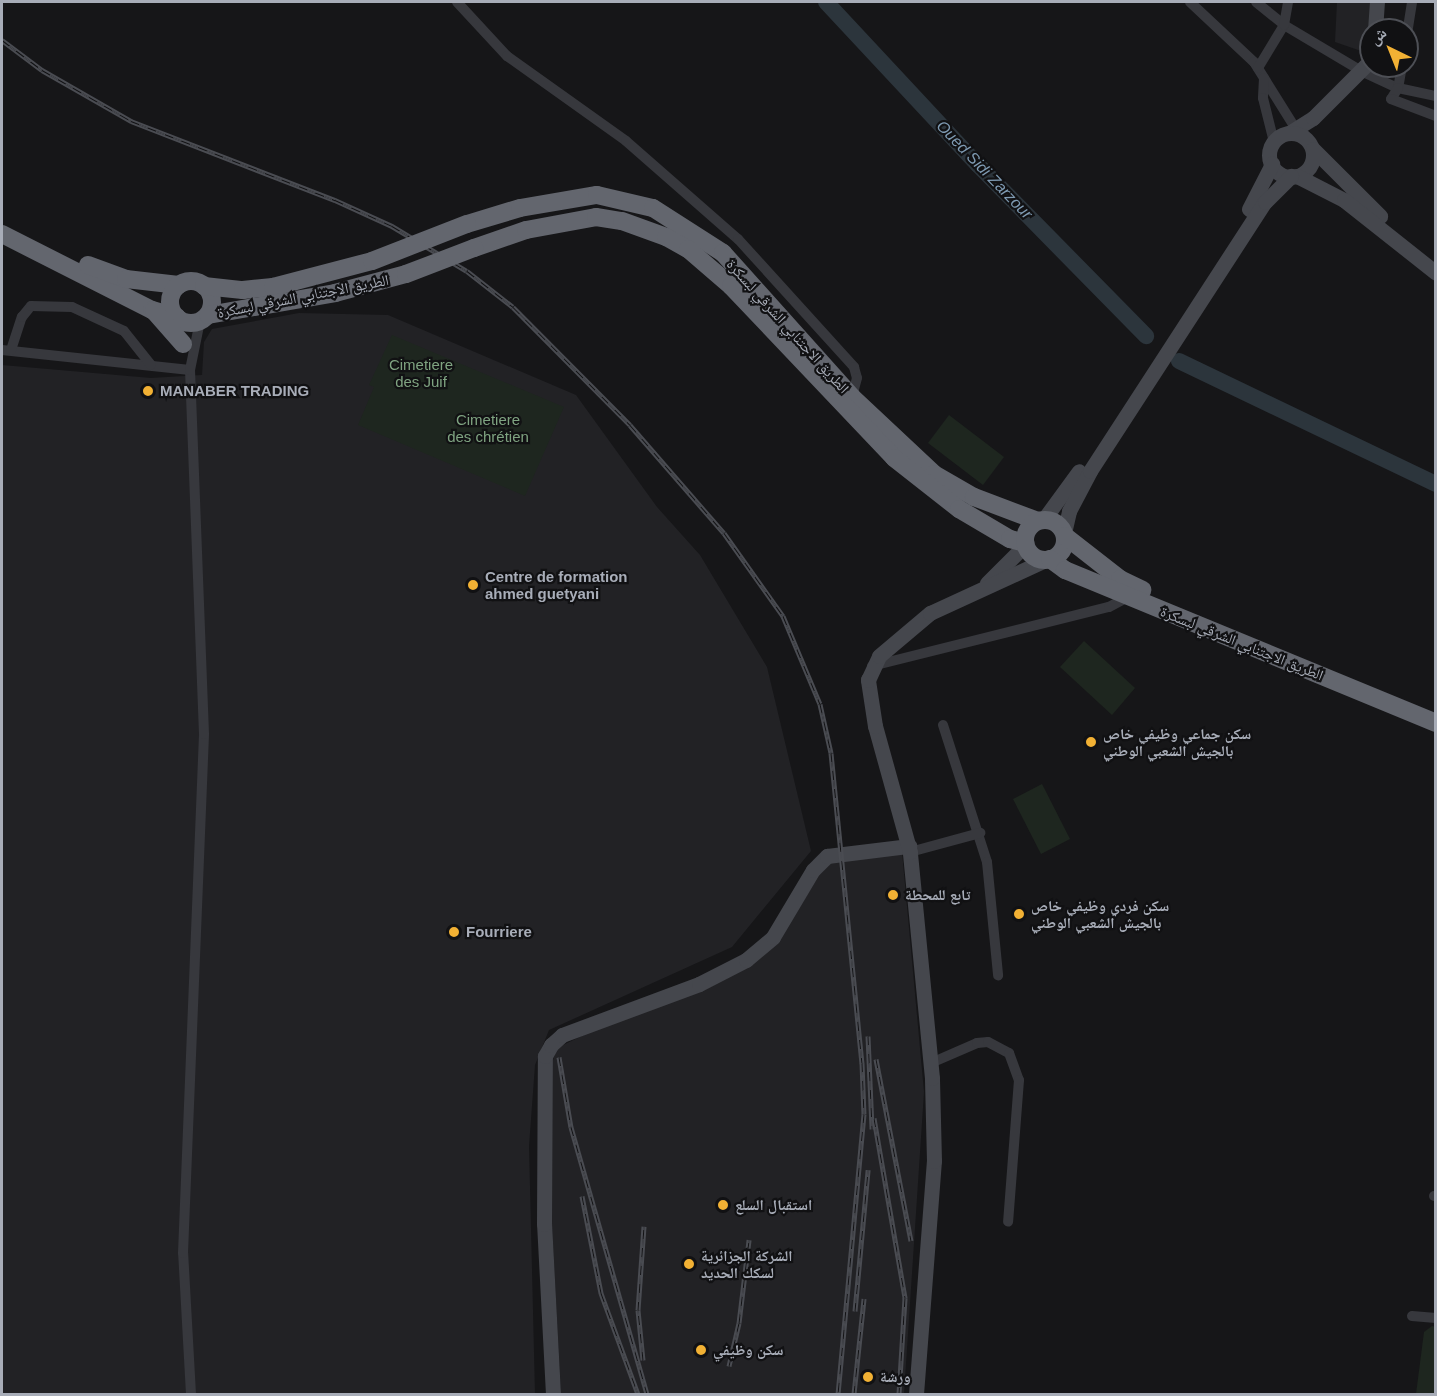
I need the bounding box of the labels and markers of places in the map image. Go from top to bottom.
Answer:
place label: MANABER TRADING [160,382,309,400]
marker: MANABER TRADING [141,384,155,398]
place label: Centre de formation ahmed guetyani [485,567,628,602]
marker: Centre de formation ahmed guetyani [466,578,480,592]
place label: سكن جماعي وظيفي خاص بالجيش الشعبي الوطني [1103,724,1251,759]
marker: سكن جماعي وظيفي خاص بالجيش الشعبي الوطني [1084,735,1098,749]
place label: تابع للمحطة [905,886,970,904]
marker: تابع للمحطة [886,888,900,902]
place label: سكن فردي وظيفي خاص بالجيش الشعبي الوطني [1031,896,1169,931]
marker: سكن فردي وظيفي خاص بالجيش الشعبي الوطني [1012,907,1026,921]
place label: Fourriere [466,923,532,941]
marker: Fourriere [447,925,461,939]
place label: استقبال السلع [735,1196,812,1214]
marker: استقبال السلع [716,1198,730,1212]
place label: الشركة الجزائرية لسكك الحديد [701,1246,792,1281]
marker: الشركة الجزائرية لسكك الحديد [682,1257,696,1271]
place label: سكن وظيفي [713,1341,783,1359]
marker: سكن وظيفي [694,1343,708,1357]
place label: ورشة [880,1368,911,1386]
marker: ورشة [861,1370,875,1384]

